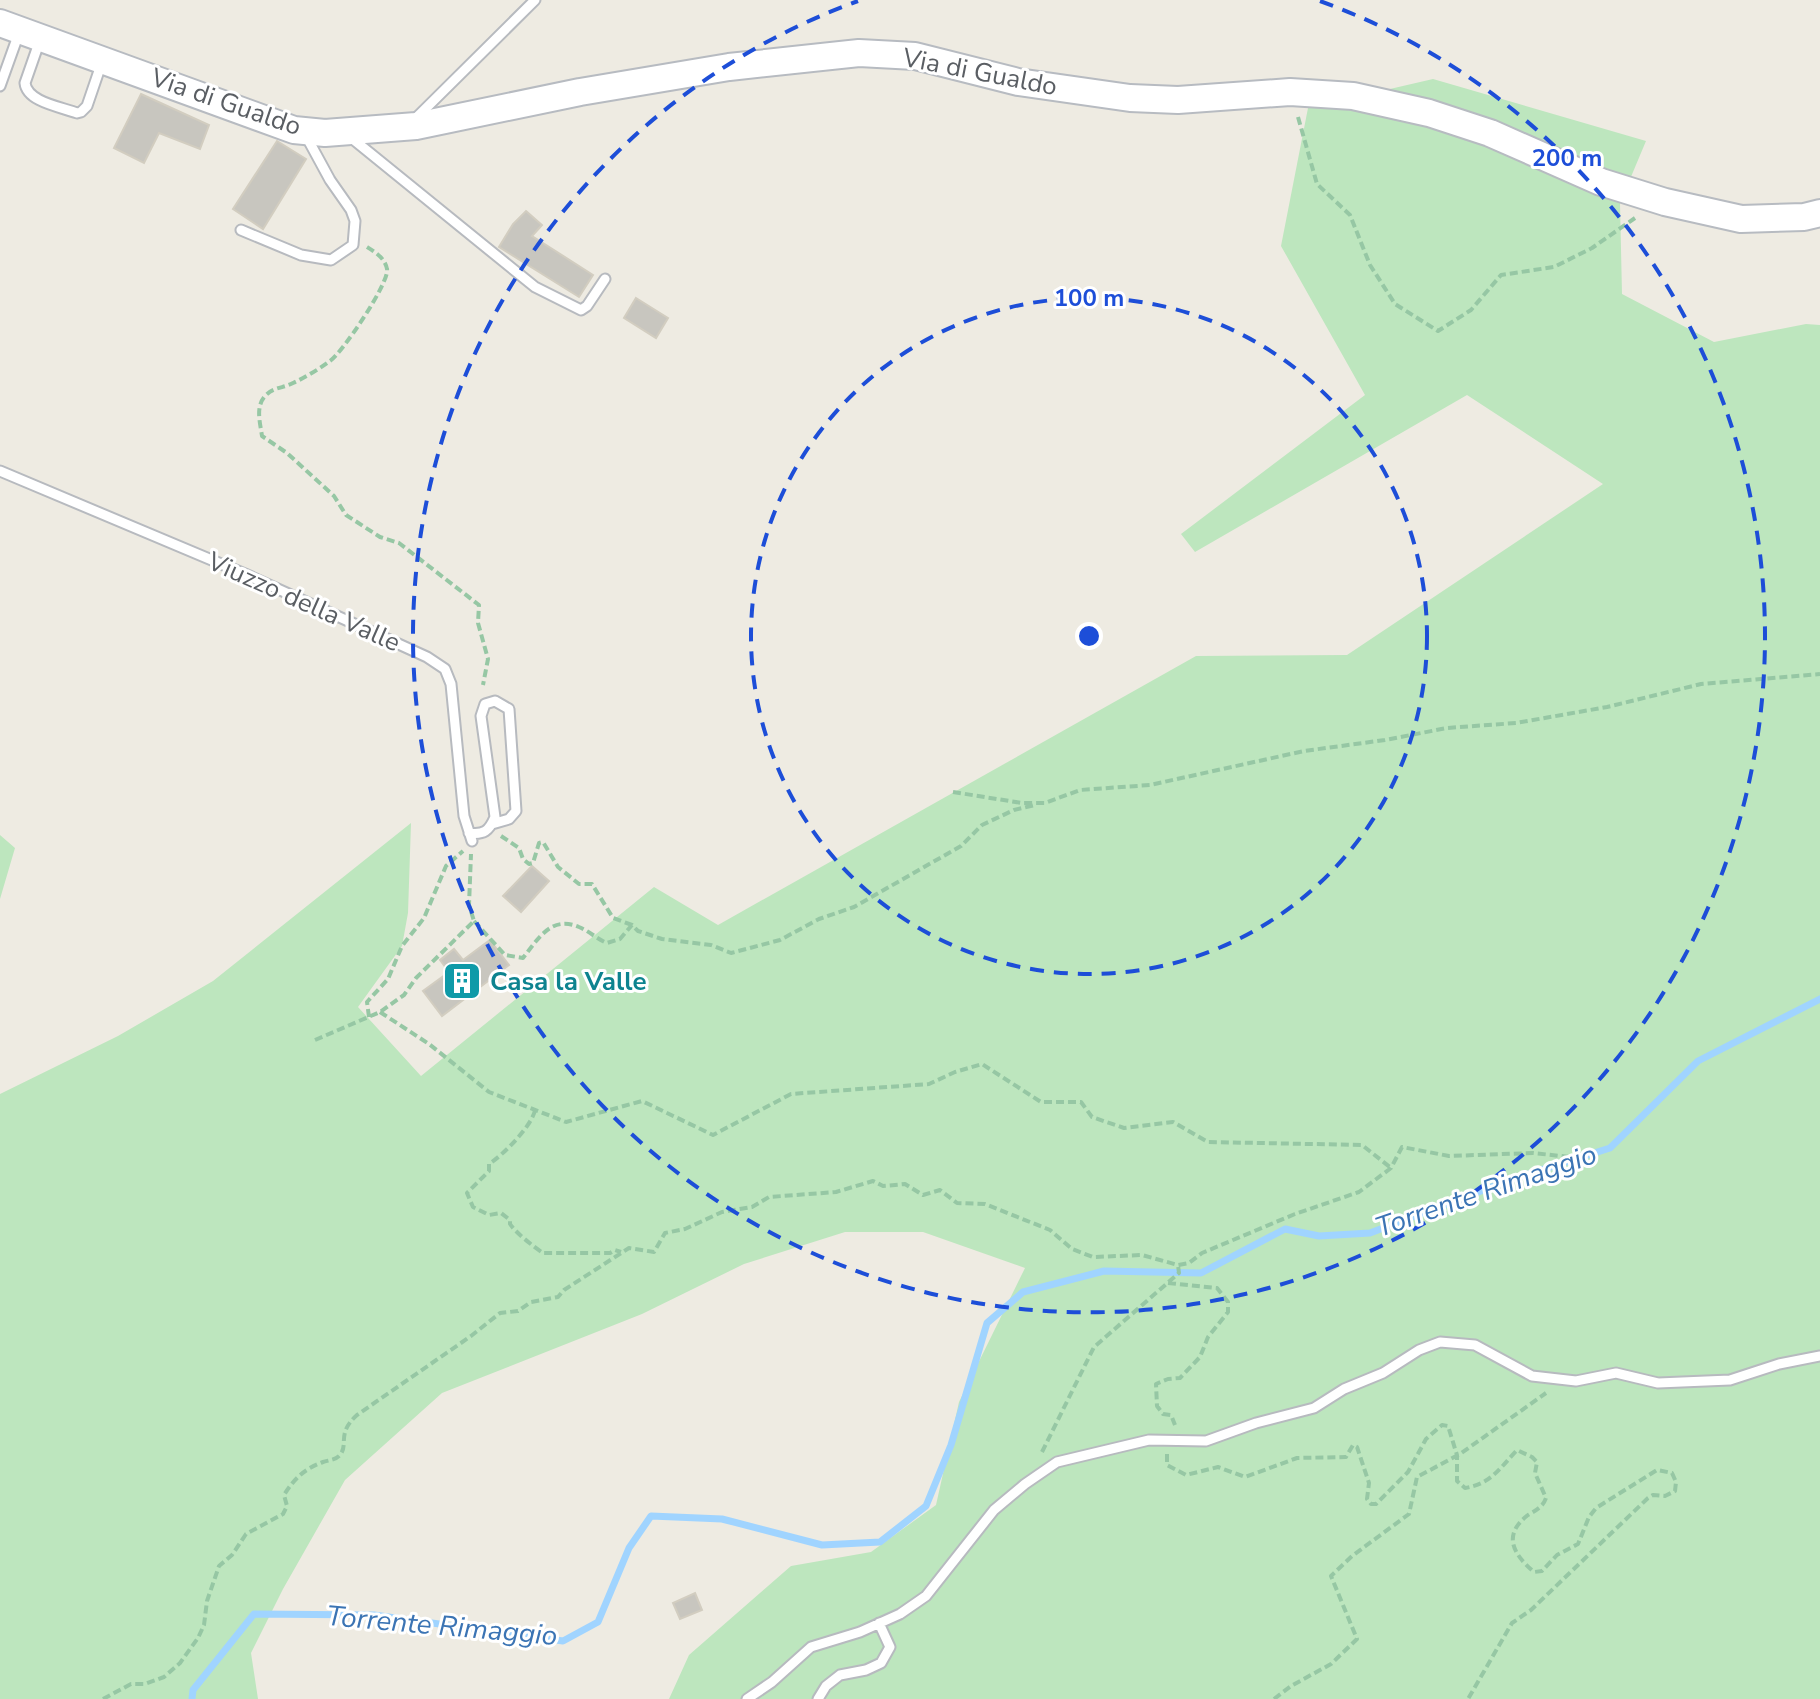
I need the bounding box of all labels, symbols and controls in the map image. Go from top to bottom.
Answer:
street label: Via di Gualdo [899,40,1060,104]
street label: Via di Gualdo [145,60,306,144]
text: 200 m [1532,142,1602,174]
text: 100 m [1054,282,1124,314]
street label: Viuzzo della Valle [201,543,406,660]
centre of rings [1075,622,1103,650]
building icon: Casa la Valle [441,960,483,1002]
place label: Casa la Valle [490,964,647,999]
water label: Torrente Rimaggio [1370,1135,1602,1247]
water label: Torrente Rimaggio [325,1597,559,1655]

